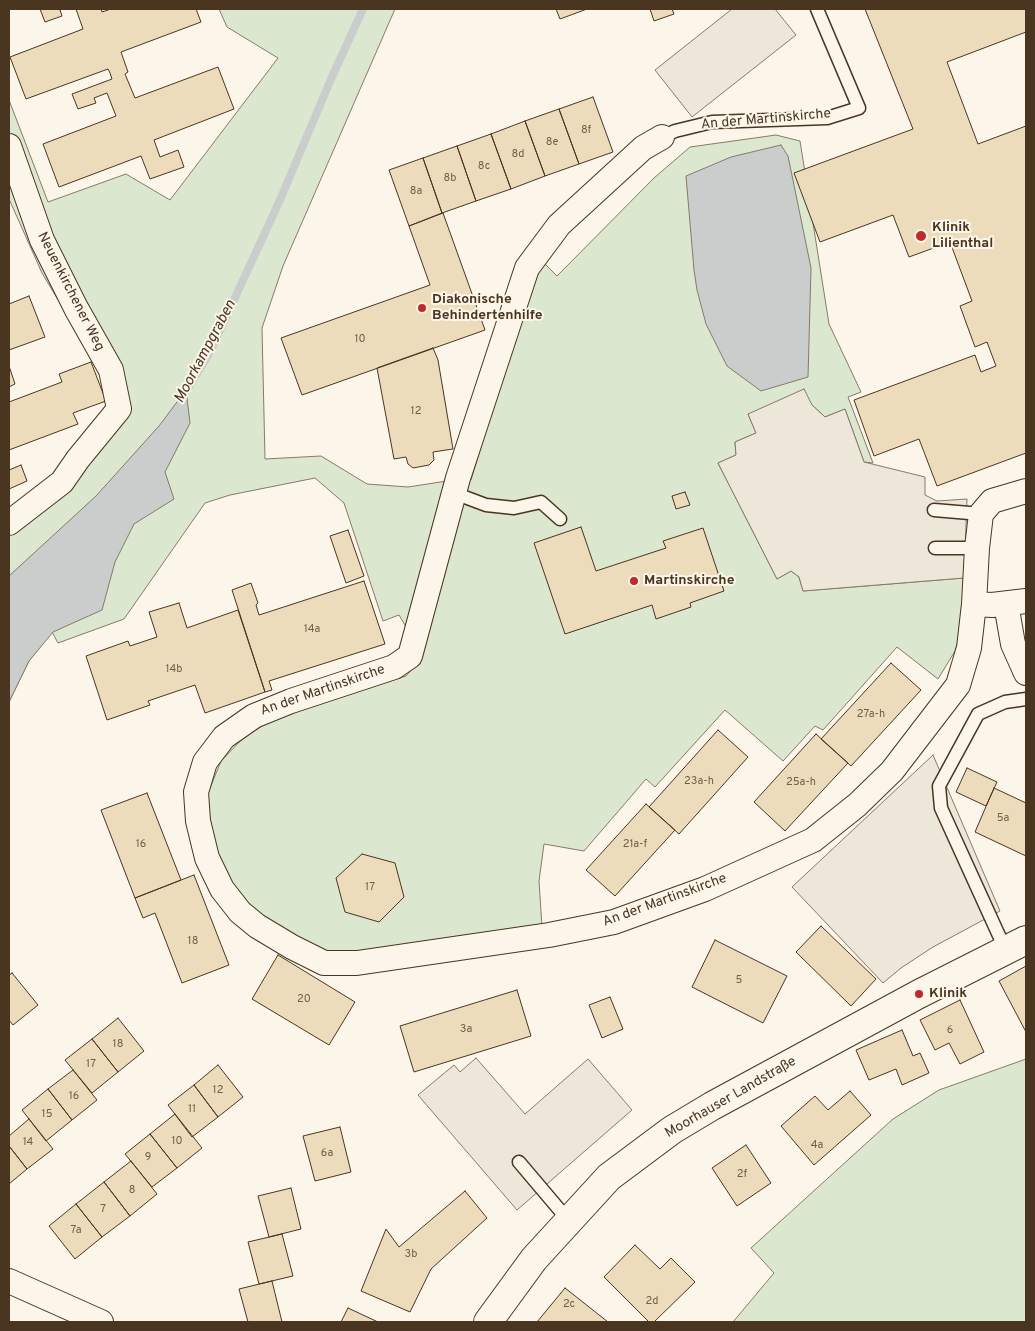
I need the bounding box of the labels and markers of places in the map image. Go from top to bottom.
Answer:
place label: Klinik Lilienthal [932,220,993,252]
marker: Klinik Lilienthal [914,229,928,243]
place label: Diakonische Behindertenhilfe [432,292,542,324]
marker: Diakonische Behindertenhilfe [416,302,428,314]
place label: Martinskirche [644,573,734,589]
marker: Martinskirche [628,575,640,587]
place label: Klinik [929,986,967,1002]
marker: Klinik [913,988,925,1000]

